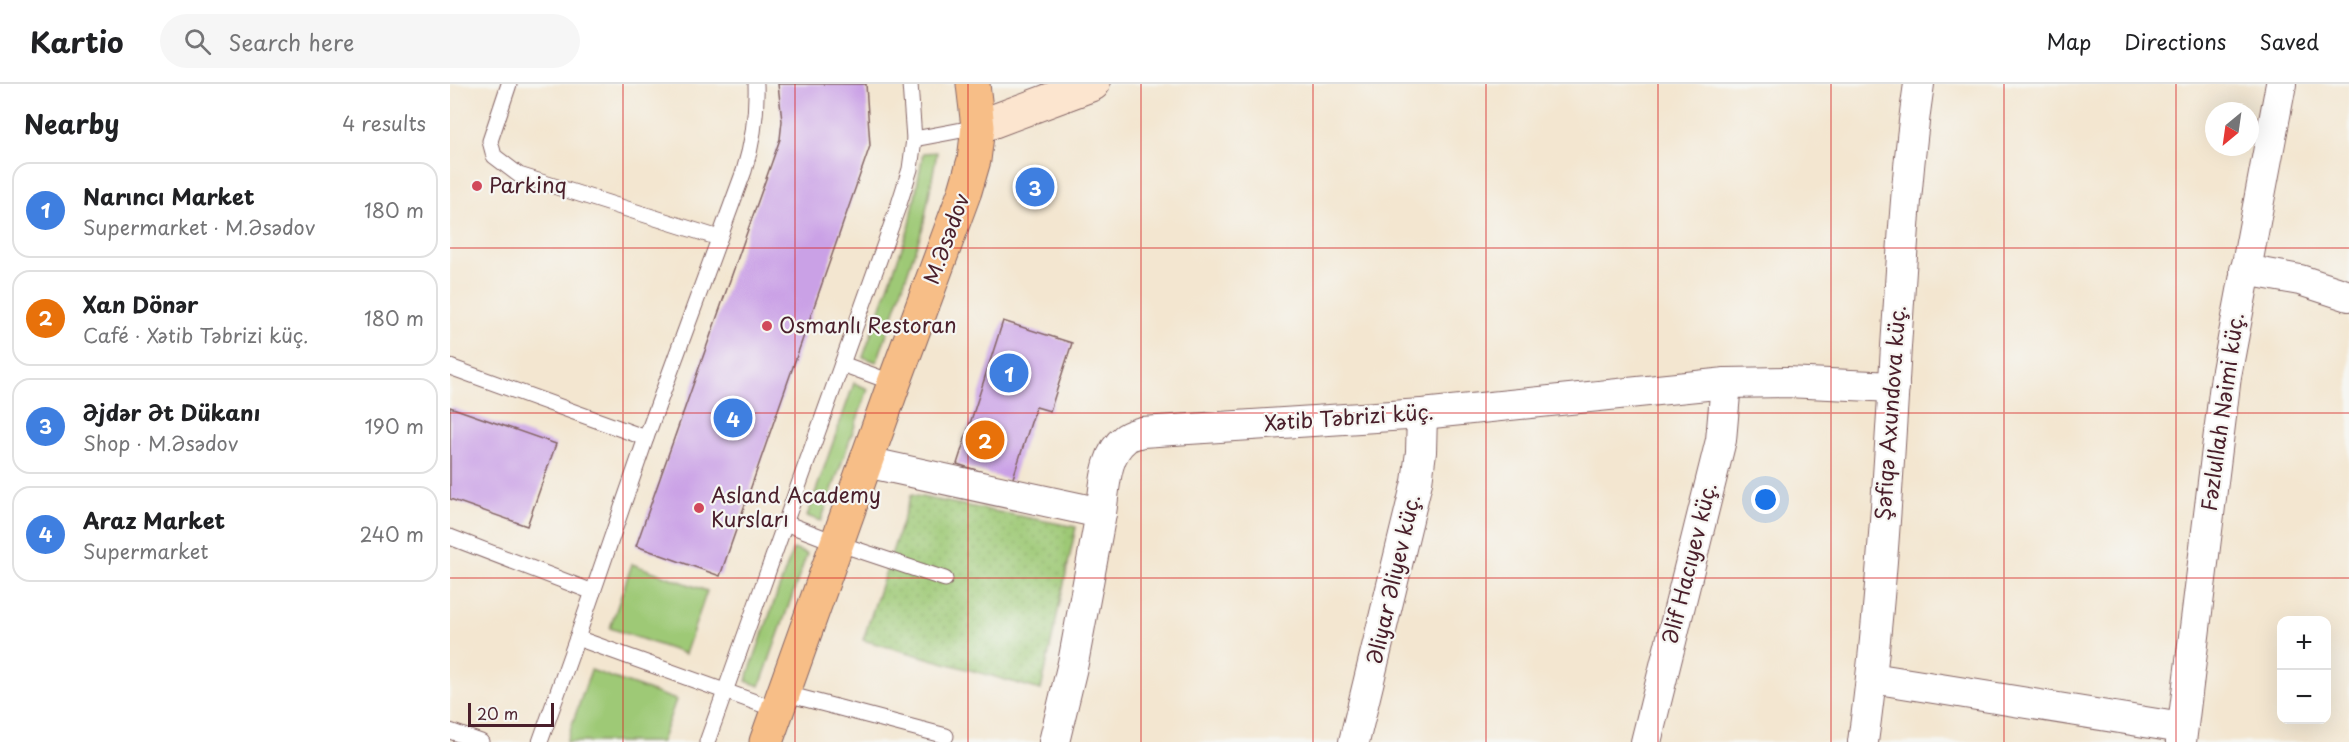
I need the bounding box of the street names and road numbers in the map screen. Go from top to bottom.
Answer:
street label: M.Əsədov [914,188,976,288]
street label: Şəfiqə Axundova küç. [1866,304,1913,522]
street label: Fəzlullah Nəimi küç. [2191,310,2251,513]
street label: Xətib Təbrizi küç. [1263,394,1435,438]
street label: Əlif Hacıyev küç. [1653,479,1724,646]
street label: Əliyar Əliyev küç. [1357,490,1427,667]

